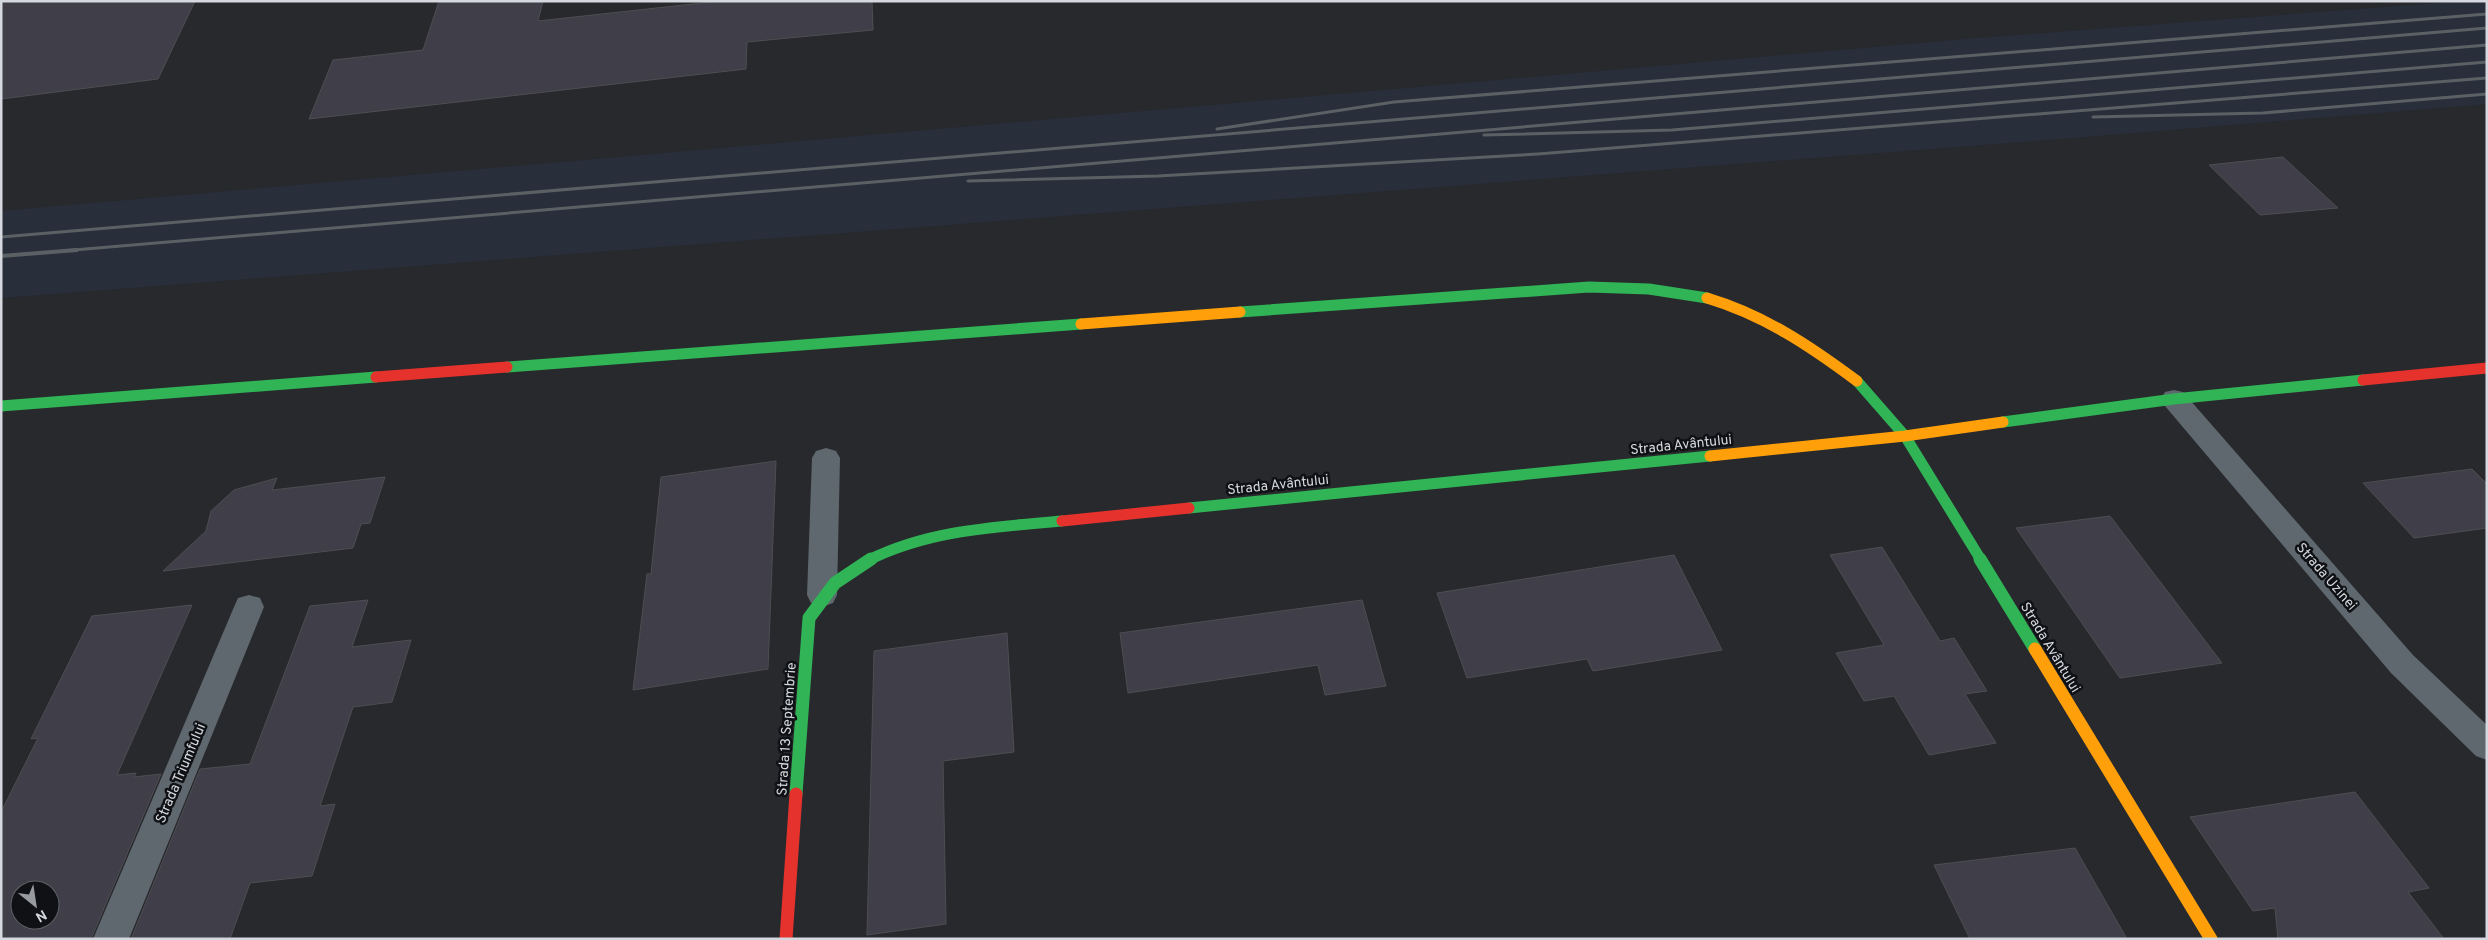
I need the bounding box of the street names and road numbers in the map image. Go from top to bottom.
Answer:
street label: Strada Avântului [1629,432,1733,459]
street label: Strada Avântului [1226,472,1330,499]
street label: Strada Uzinei [2292,540,2360,614]
street label: Strada Avântului [2016,600,2083,696]
street label: Strada 13 Septembrie [774,662,801,796]
street label: Strada Triumfului [153,721,210,826]

